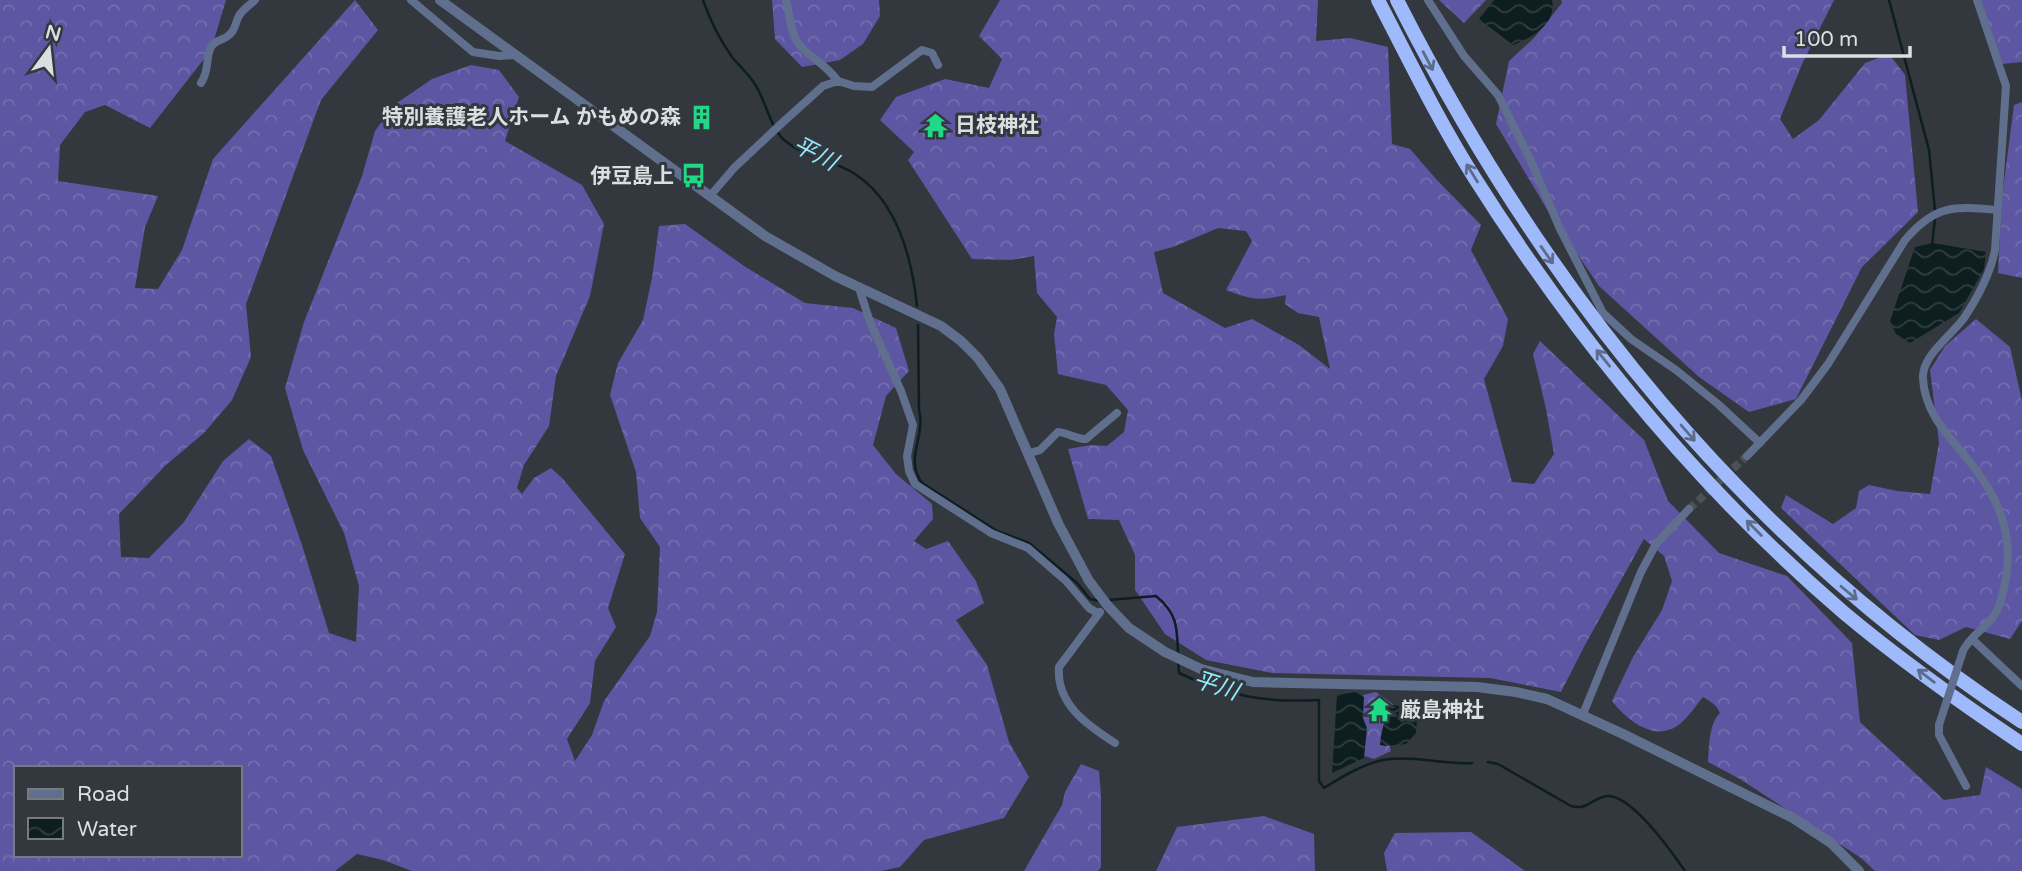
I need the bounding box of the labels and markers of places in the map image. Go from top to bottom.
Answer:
building icon: 特別養護老人ホーム かもめの森 [687,103,715,131]
place label: 特別養護老人ホーム かもめの森 [382,105,681,130]
temple icon: 日枝神社 [921,111,949,139]
place label: 日枝神社 [955,113,1039,138]
bus stop icon: 伊豆島上 [680,162,708,190]
place label: 伊豆島上 [590,164,674,189]
temple icon: 厳島神社 [1366,696,1394,724]
place label: 厳島神社 [1400,698,1484,723]

